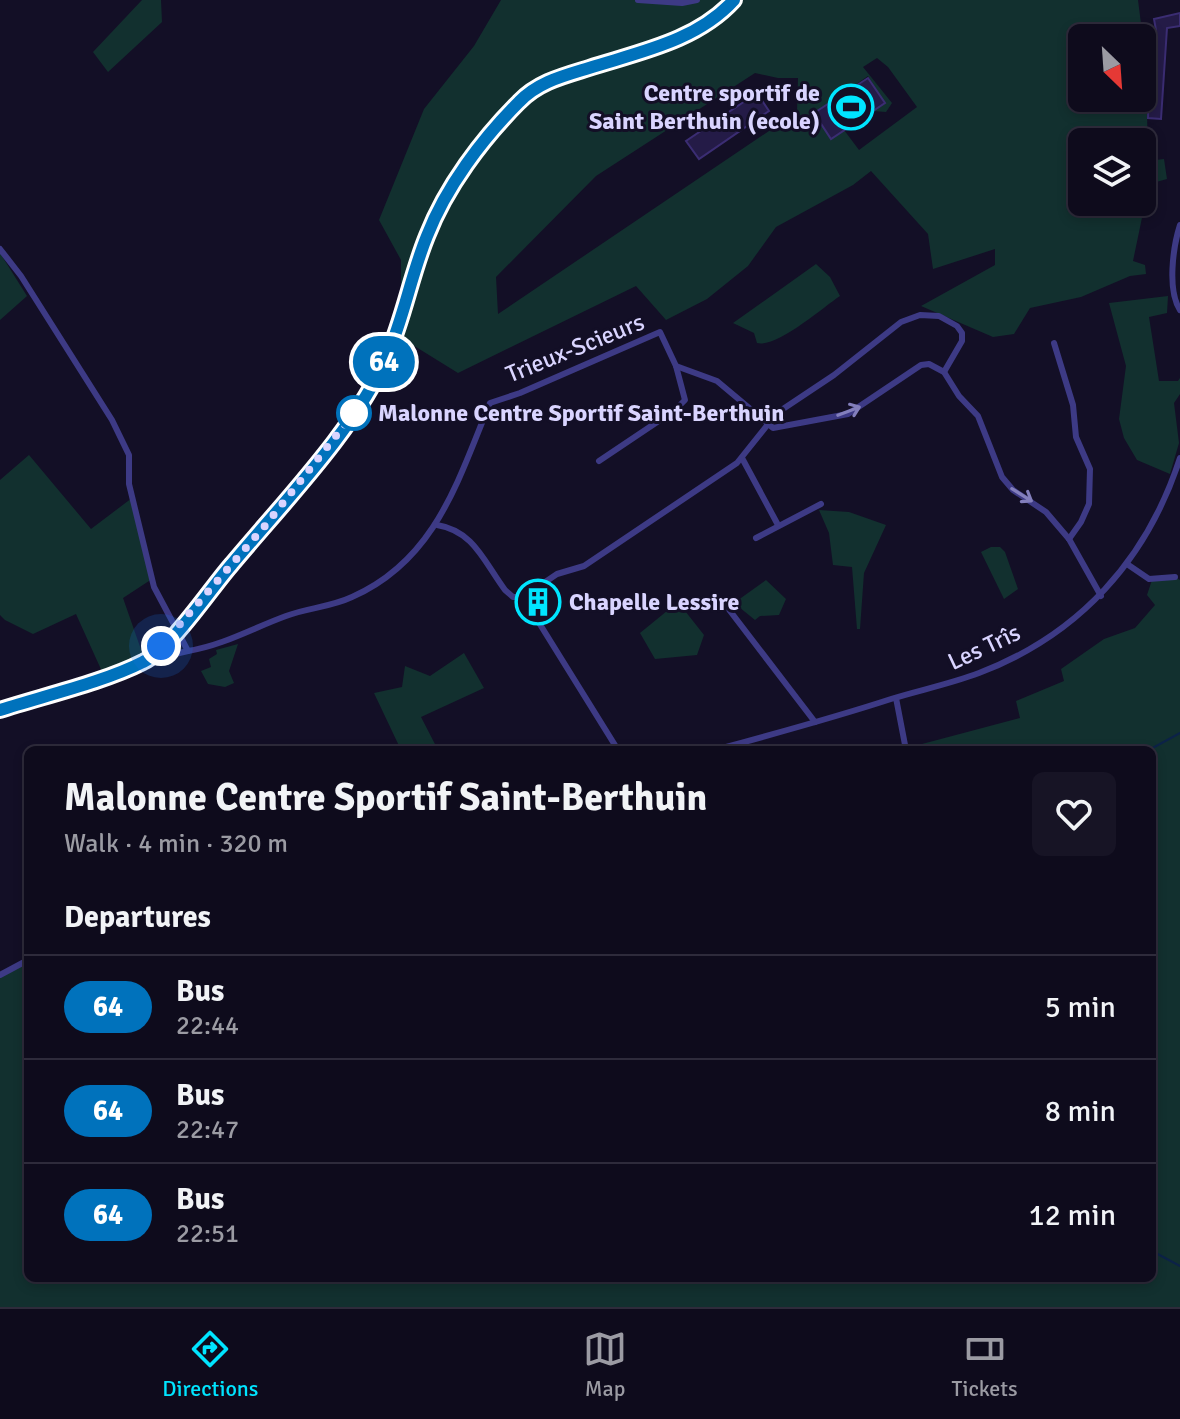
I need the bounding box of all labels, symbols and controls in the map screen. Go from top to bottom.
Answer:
north arrow [1068,24,1156,112]
map controls [1068,24,1156,216]
place label: Centre sportif de Saint Berthuin (ecole) [589,78,820,136]
sports icon: Centre sportif de Saint Berthuin (ecole) [827,83,875,131]
button: layers [1068,128,1156,216]
street label: Trieux-Scieurs [501,307,649,389]
line badge: 64 [348,336,420,388]
text: 64 [369,345,399,379]
marker: Malonne Centre Sportif Saint-Berthuin [337,396,371,430]
place label: Malonne Centre Sportif Saint-Berthuin [378,398,784,428]
one-way arrow [836,403,861,417]
one-way arrow [1011,487,1033,504]
building icon: Chapelle Lessire [514,578,562,626]
place label: Chapelle Lessire [569,587,739,617]
street label: Les Trîs [943,617,1025,677]
your location [141,626,181,666]
button: heart [1032,772,1116,856]
text: Malonne Centre Sportif Saint-Berthuin [64,774,707,821]
text: Walk · 4 min · 320 m [64,828,288,860]
text: Departures [64,899,211,936]
text: Bus [176,973,224,1010]
text: 5 min [1045,989,1116,1026]
text: 64 [93,990,123,1024]
text: 22:44 [176,1010,239,1042]
text: Bus [176,1077,224,1114]
text: 8 min [1045,1093,1116,1130]
text: 64 [93,1094,123,1128]
text: 22:47 [176,1114,239,1146]
text: Bus [176,1181,224,1218]
text: 12 min [1029,1197,1116,1234]
text: 64 [93,1198,123,1232]
text: 22:51 [176,1218,239,1250]
tab: Directions [162,1327,258,1402]
tab: Map [583,1327,627,1402]
tab: Tickets [952,1327,1018,1402]

